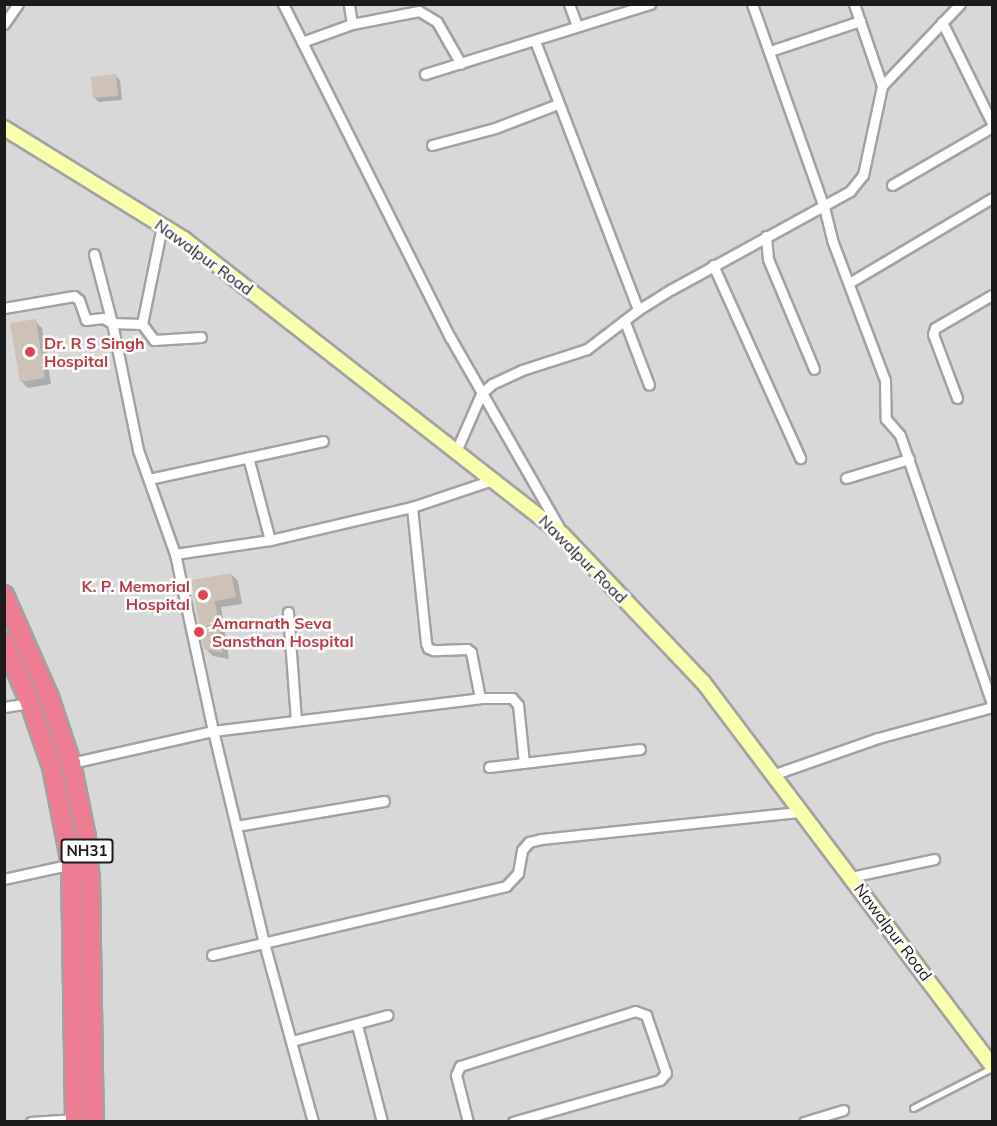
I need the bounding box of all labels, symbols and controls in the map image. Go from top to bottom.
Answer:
street label: Nawalpur Road [151,215,257,299]
place label: Dr. R S Singh Hospital [44,333,145,371]
marker: Dr. R S Singh Hospital [21,343,39,361]
street label: Nawalpur Road [535,511,631,607]
place label: K. P. Memorial Hospital [81,576,190,614]
marker: K. P. Memorial Hospital [194,586,212,604]
place label: Amarnath Seva Sansthan Hospital [212,613,354,651]
marker: Amarnath Seva Sansthan Hospital [190,623,208,641]
road number: NH31 [60,839,114,863]
street label: Nawalpur Road [850,880,936,984]

